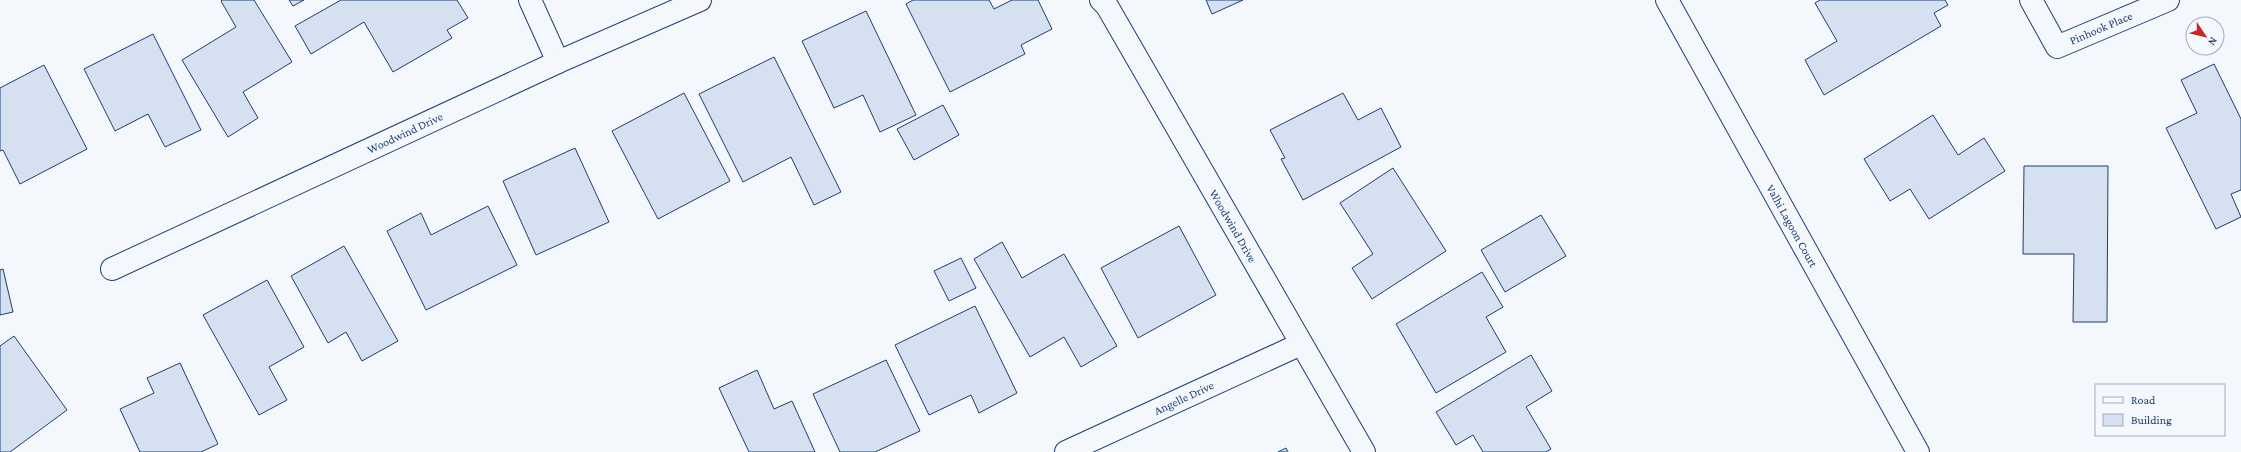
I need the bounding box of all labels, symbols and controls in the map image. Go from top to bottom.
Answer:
street label: Pinhook Place [2067,8,2135,48]
north arrow [2185,16,2225,56]
text: N [2206,35,2220,49]
street label: Woodwind Drive [365,109,445,157]
street label: Valhi Lagoon Court [1764,182,1821,271]
street label: Woodwind Drive [1206,187,1260,265]
street label: Angelle Drive [1152,378,1216,418]
legend [2095,384,2225,436]
text: Road [2131,393,2156,407]
text: Building [2131,413,2172,427]

